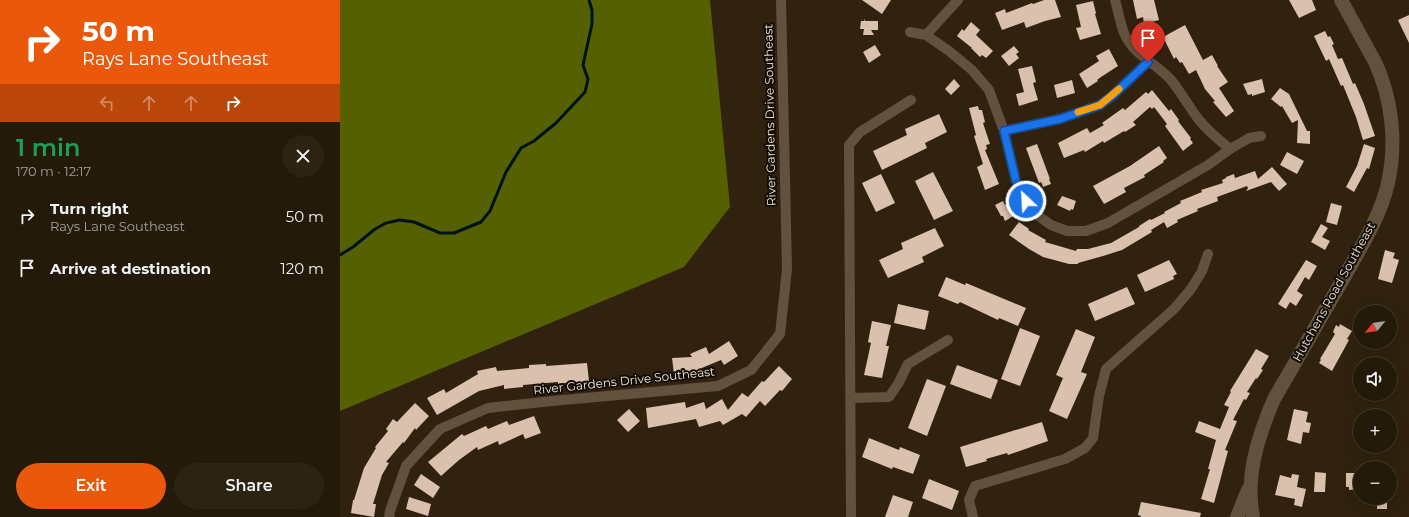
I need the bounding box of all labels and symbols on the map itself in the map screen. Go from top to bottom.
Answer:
pin [1131,21,1165,62]
street label: River Gardens Drive Southeast [760,24,779,206]
position arrow [1005,180,1047,222]
street label: Hutchens Road Southeast [1289,219,1378,364]
north arrow [1353,305,1397,349]
street label: River Gardens Drive Southeast [532,364,716,397]

